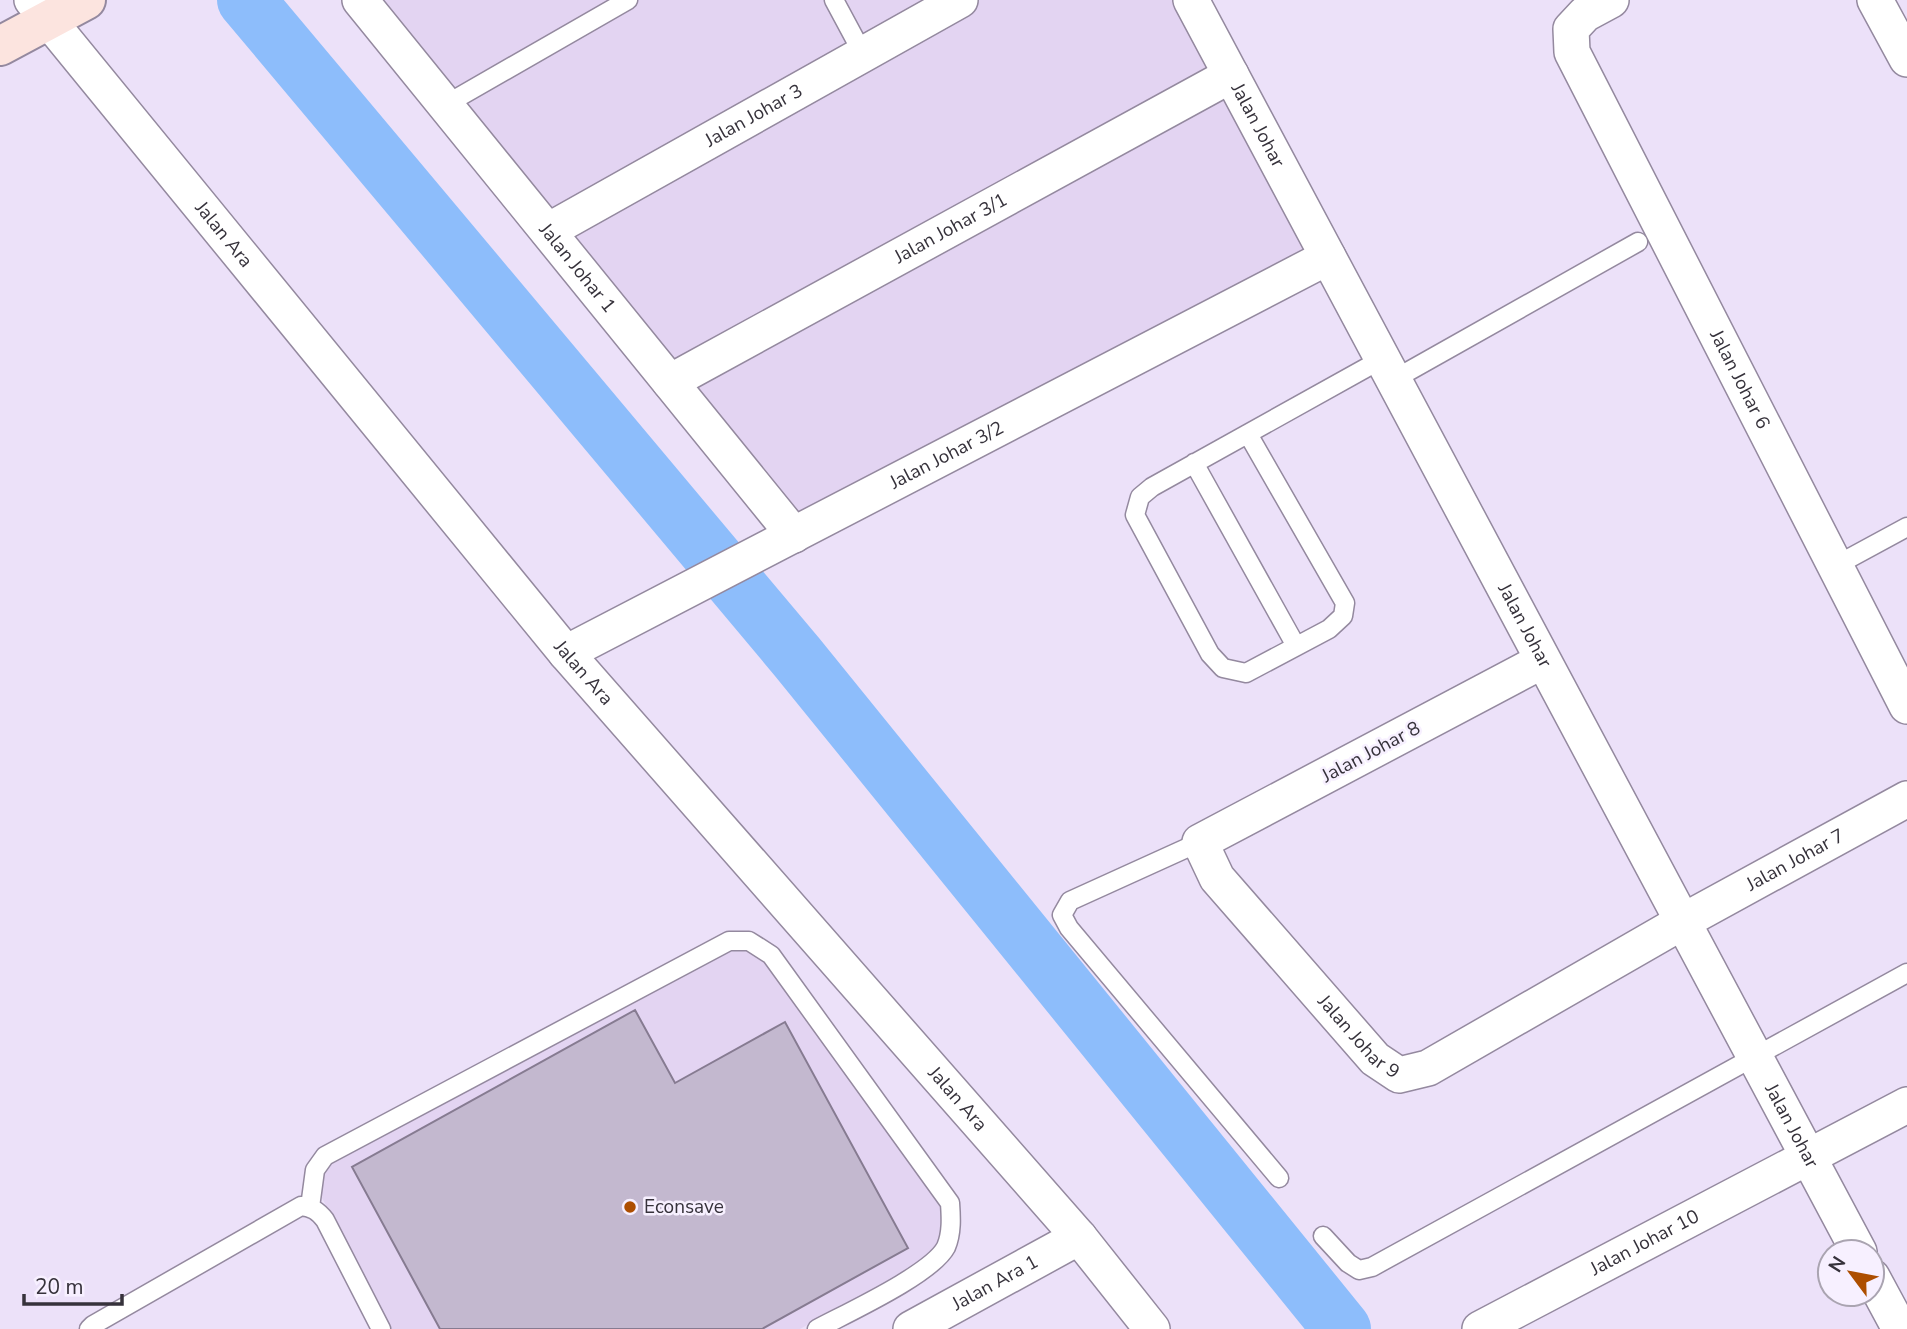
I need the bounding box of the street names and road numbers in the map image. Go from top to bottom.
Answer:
street label: Jalan Johar 3 [699,78,807,154]
street label: Jalan Johar [1224,78,1291,172]
street label: Jalan Johar 3/1 [889,187,1012,270]
street label: Jalan Ara [188,195,259,273]
street label: Jalan Johar 1 [532,217,622,318]
street label: Jalan Johar 6 [1703,324,1776,434]
street label: Jalan Johar 3/2 [884,415,1008,496]
street label: Jalan Johar [1491,578,1558,672]
street label: Jalan Ara [547,634,619,711]
street label: Jalan Johar 8 [1316,715,1425,789]
street label: Jalan Johar 7 [1741,823,1849,898]
street label: Jalan Johar 9 [1311,989,1405,1085]
street label: Jalan Ara [921,1060,993,1137]
street label: Jalan Johar [1758,1078,1825,1173]
street label: Jalan Johar 10 [1585,1203,1704,1282]
street label: Jalan Ara 1 [947,1249,1043,1317]

